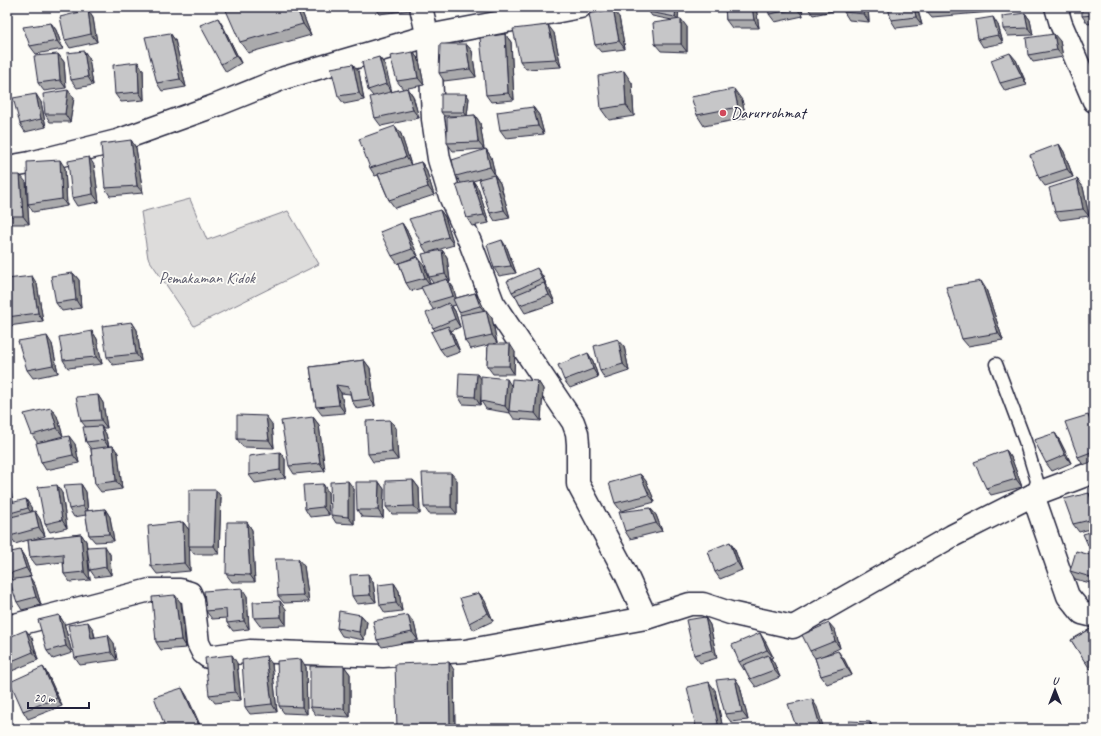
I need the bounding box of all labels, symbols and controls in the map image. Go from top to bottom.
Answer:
place label: Darurrohmat [731,103,808,123]
marker: Darurrohmat [718,108,728,118]
park label: Pemakaman Kidok [159,268,256,288]
north arrow [1035,670,1075,710]
text: U [1052,673,1060,687]
scale bar [28,684,89,710]
text: 20 m [34,690,56,706]

